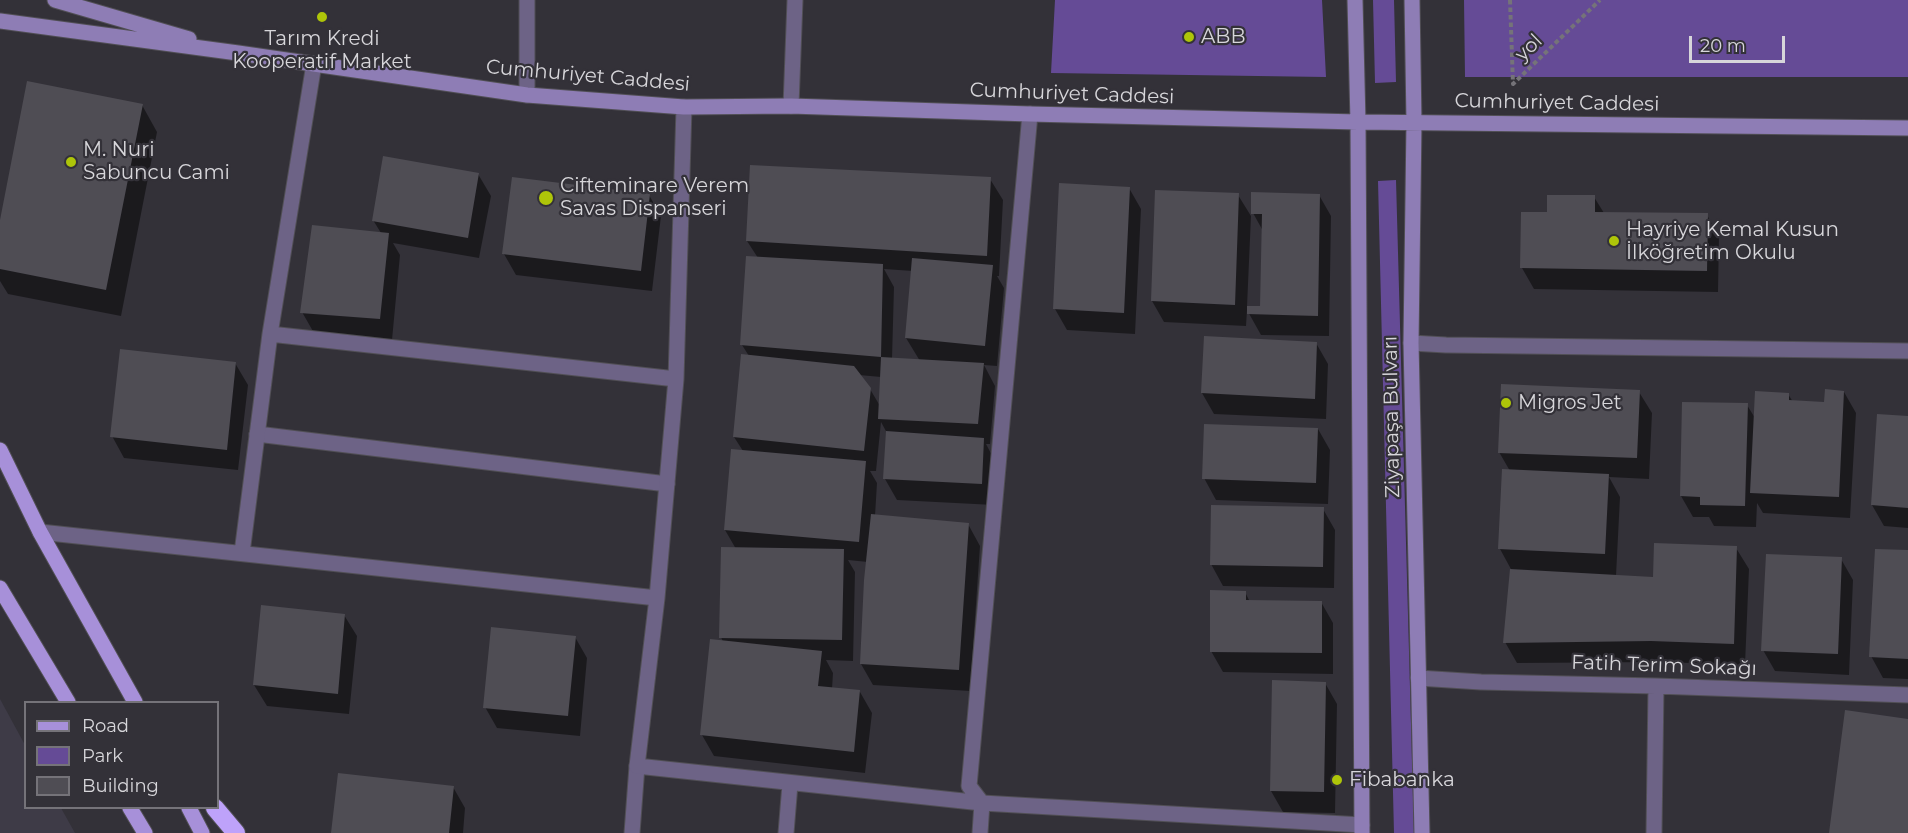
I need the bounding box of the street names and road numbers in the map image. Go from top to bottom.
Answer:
street label: yol [1510,29,1548,67]
street label: Cumhuriyet Caddesi [485,55,691,97]
street label: Cumhuriyet Caddesi [969,78,1175,110]
street label: Cumhuriyet Caddesi [1454,89,1660,117]
street label: Ziyapaşa Bulvarı [1379,336,1405,498]
street label: Fatih Terim Sokağı [1571,651,1757,681]

